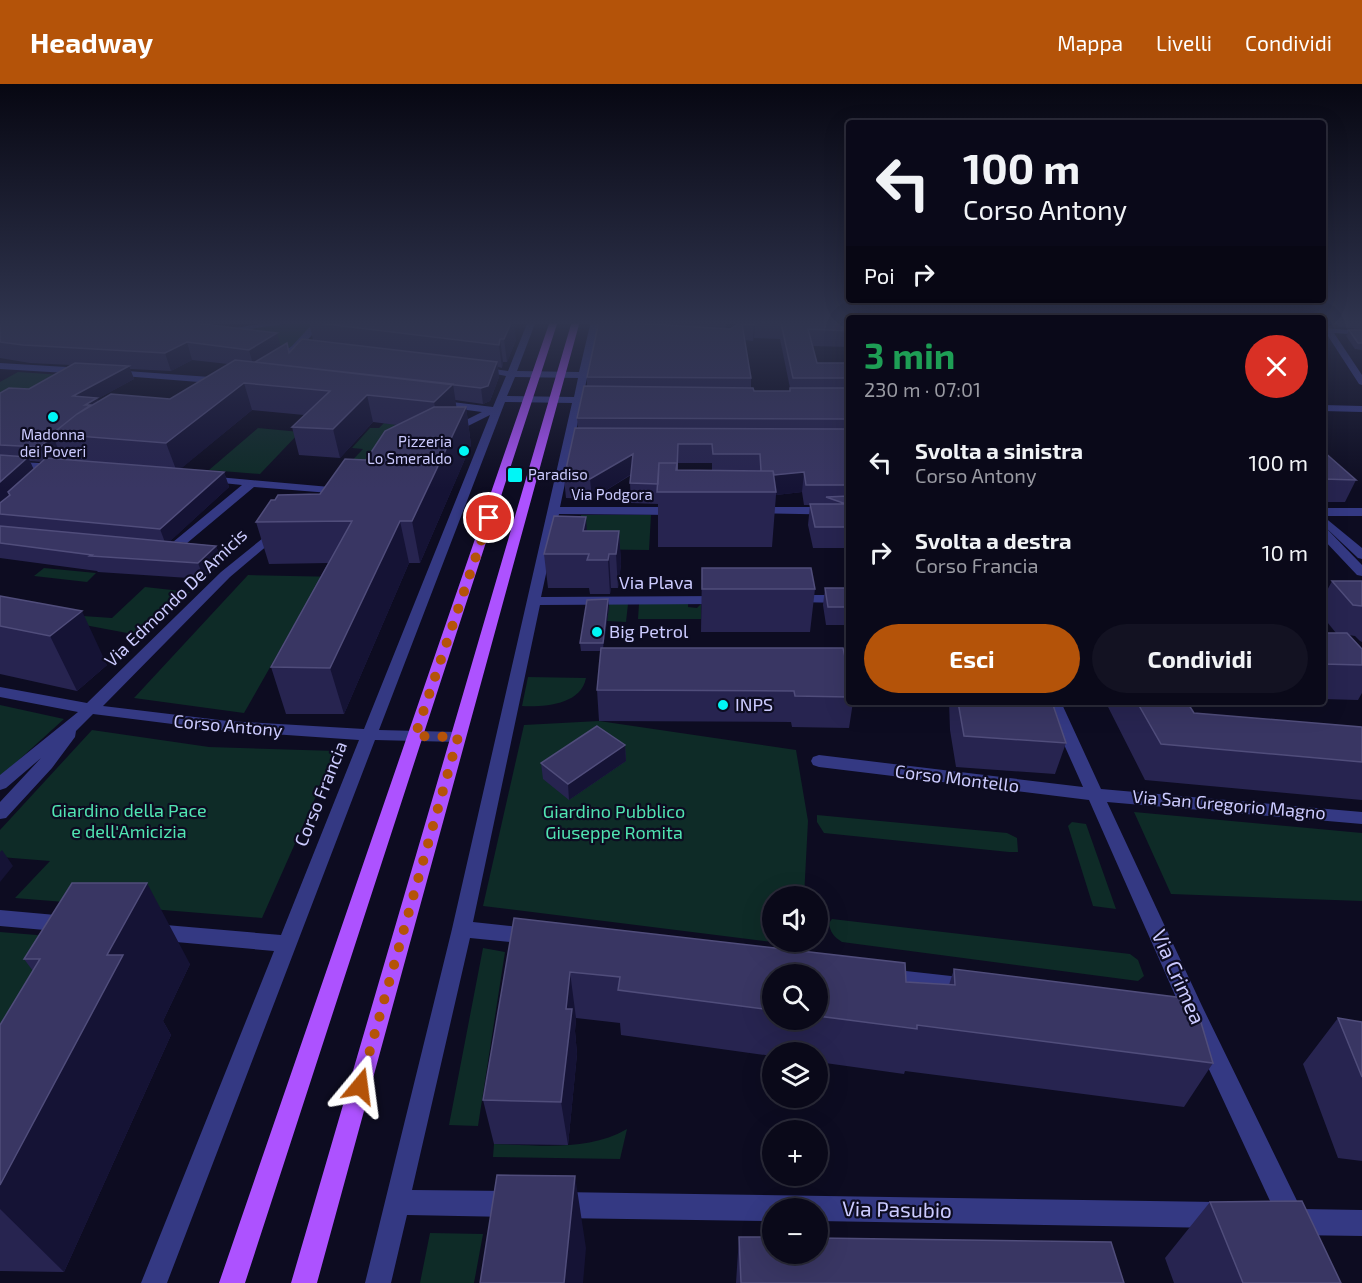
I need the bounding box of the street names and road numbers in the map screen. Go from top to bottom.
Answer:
street label: Via Podgora [571,485,653,503]
street label: Via Edmondo De Amicis [99,523,251,671]
street label: Via Plava [619,571,693,593]
street label: Corso Antony [173,709,284,741]
street label: Corso Francia [289,738,351,849]
street label: Corso Montello [894,759,1020,797]
street label: Via San Gregorio Magno [1131,785,1327,823]
street label: Via Crimea [1147,925,1211,1028]
street label: Via Pasubio [842,1195,952,1222]

